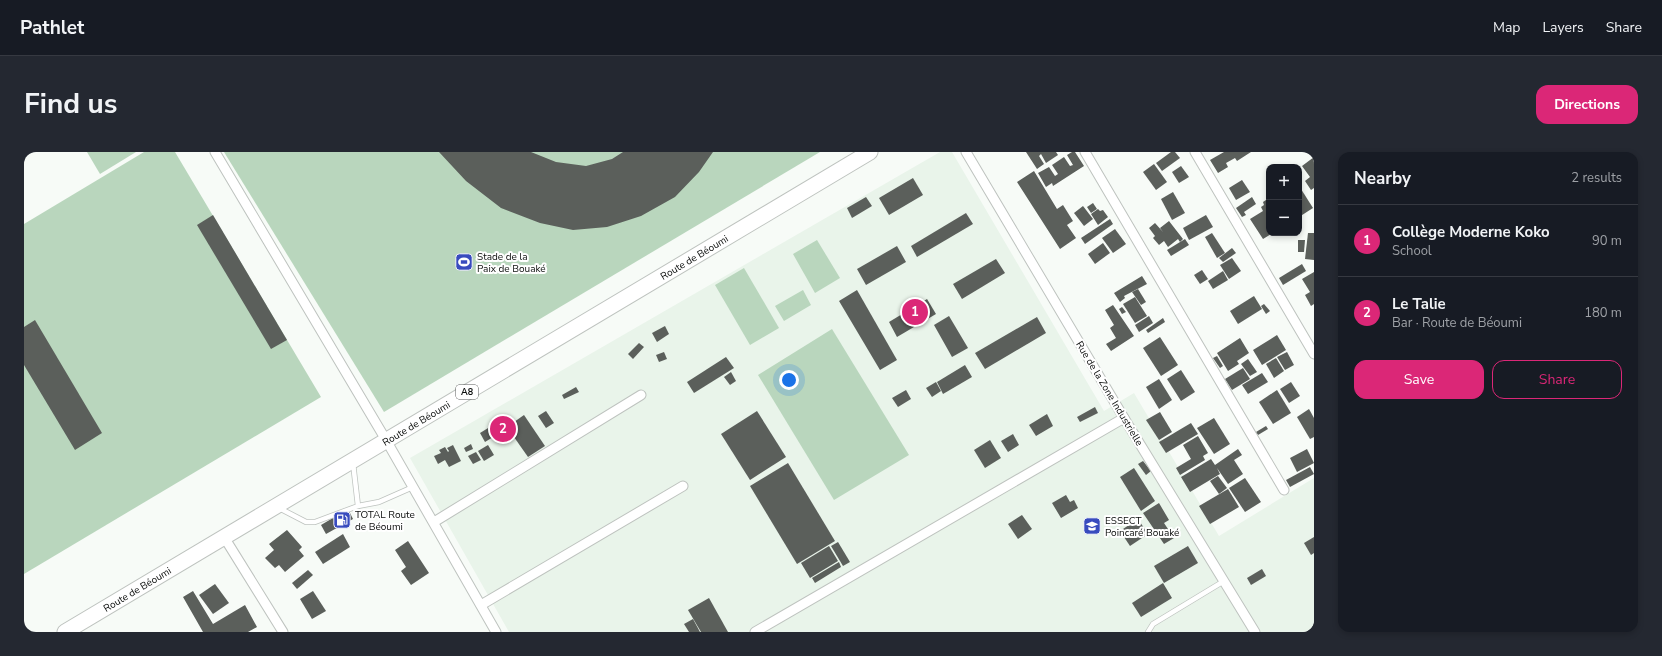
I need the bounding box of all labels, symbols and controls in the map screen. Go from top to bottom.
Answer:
text: Pathlet [20,15,84,41]
text: Map [1493,18,1520,37]
text: Layers [1542,18,1584,37]
text: Share [1606,18,1642,37]
text: Find us [24,85,118,123]
button: Directions [1536,85,1638,124]
map controls [1266,164,1302,236]
button: + [1266,164,1302,200]
text: Nearby [1354,167,1411,190]
text: 2 results [1571,169,1622,187]
button: − [1266,200,1302,236]
text: Collège Moderne Koko [1392,222,1550,242]
street label: Route de Béoumi [658,232,731,284]
text: 1 [1363,232,1371,250]
text: 90 m [1592,232,1622,250]
text: School [1392,242,1432,260]
place label: Stade de la Paix de Bouaké [477,250,546,276]
sports icon: Stade de la Paix de Bouaké [454,252,474,272]
text: Le Talie [1392,294,1446,314]
pin: 1 [902,297,928,327]
text: 2 [1363,304,1371,322]
text: 180 m [1584,304,1622,322]
text: Bar · Route de Béoumi [1392,314,1522,332]
street label: Rue de la Zone Industrielle [1072,338,1146,449]
button: Save [1354,360,1484,399]
button: Share [1492,360,1622,399]
your location [779,370,799,390]
road number: A8 [456,385,478,399]
street label: Route de Béoumi [380,398,453,450]
pin: 2 [490,414,516,444]
place label: TOTAL Route de Béoumi [355,508,415,534]
fuel station icon: TOTAL Route de Béoumi [332,510,352,530]
place label: ESSECT Poincaré Bouaké [1105,514,1179,540]
school or university icon: ESSECT Poincaré Bouaké [1082,516,1102,536]
street label: Route de Béoumi [101,564,174,616]

